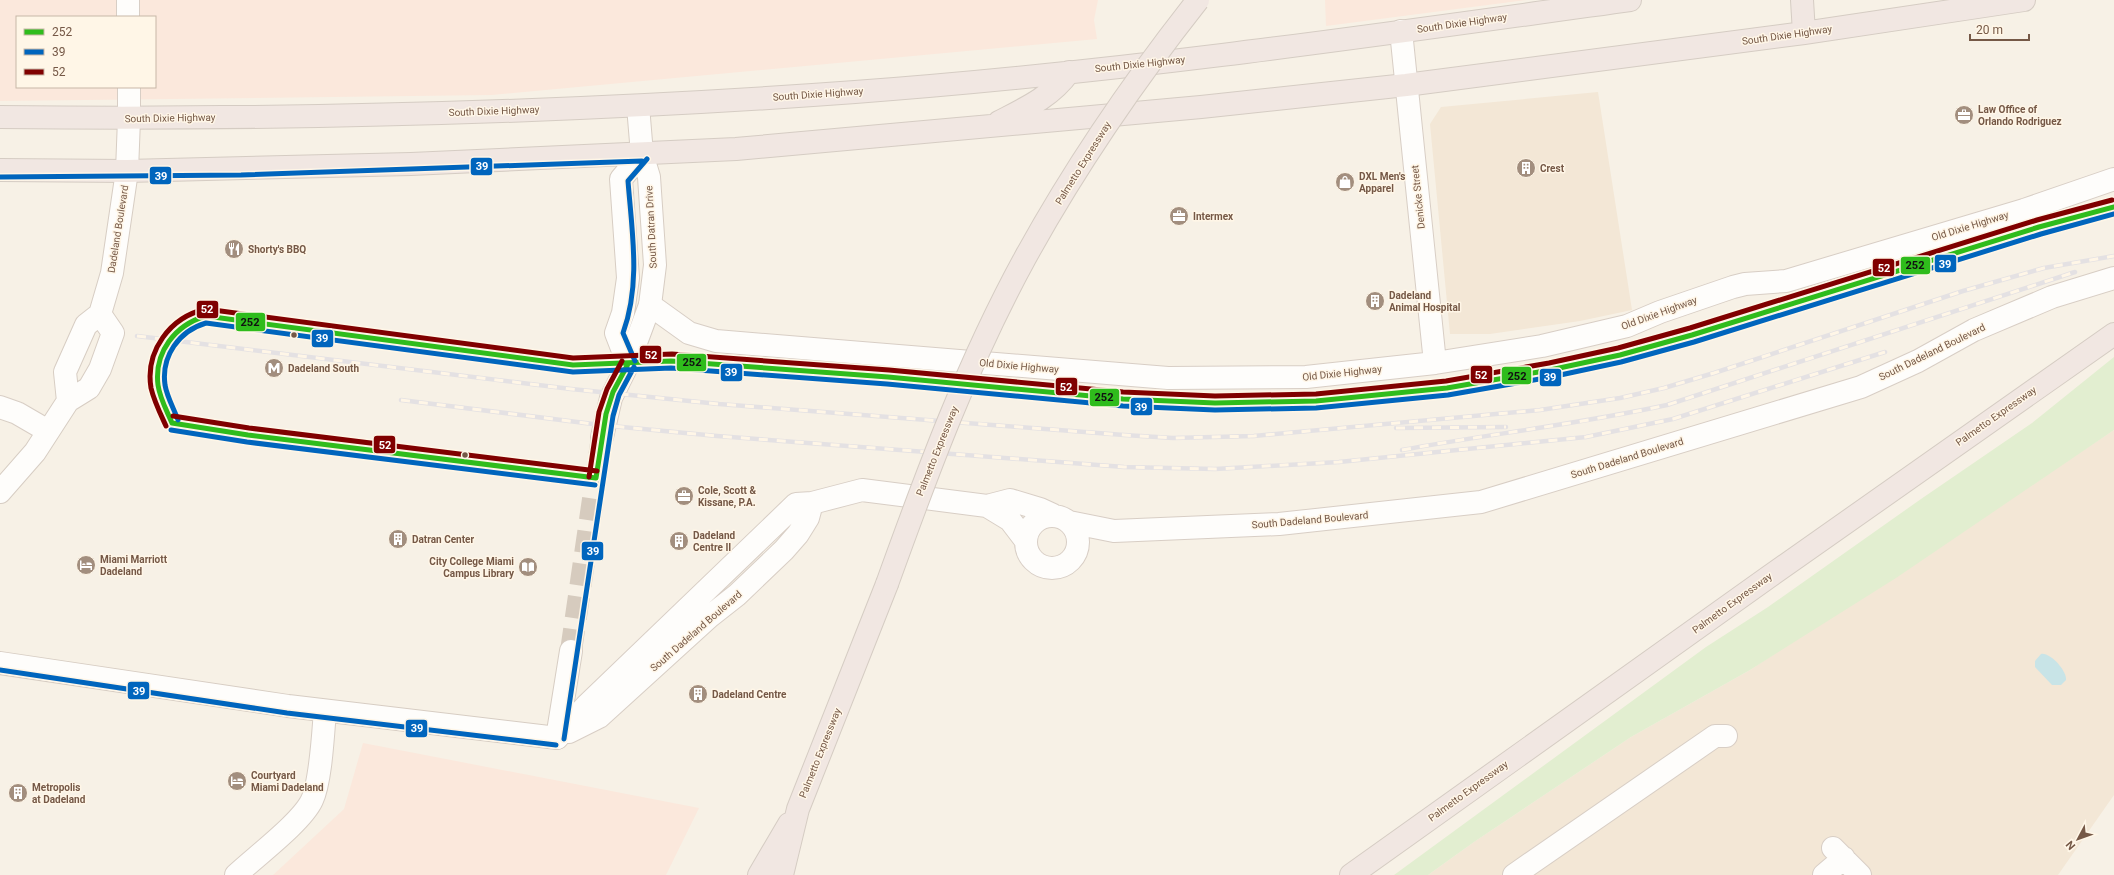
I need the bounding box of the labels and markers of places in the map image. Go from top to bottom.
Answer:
office icon: Law Office of Orlando Rodriguez [1953,104,1975,126]
place label: Law Office of Orlando Rodriguez [1978,104,2062,127]
building icon: Crest [1515,157,1537,179]
place label: Crest [1540,163,1565,174]
shop icon: DXL Men's Apparel [1334,171,1356,193]
place label: DXL Men's Apparel [1359,171,1405,194]
office icon: Intermex [1168,205,1190,227]
place label: Intermex [1193,211,1234,222]
restaurant icon: Shorty's BBQ [223,238,245,260]
place label: Shorty's BBQ [248,244,306,255]
building icon: Dadeland Animal Hospital [1364,290,1386,312]
place label: Dadeland Animal Hospital [1389,290,1461,313]
unlabelled marker [289,330,299,340]
metro station icon: Dadeland South [263,357,285,379]
place label: Dadeland South [288,363,359,374]
unlabelled marker [460,450,470,460]
office icon: Cole, Scott & Kissane, P.A. [673,485,695,507]
place label: Cole, Scott & Kissane, P.A. [698,485,756,509]
building icon: Datran Center [387,528,409,550]
building icon: Dadeland Centre II [668,530,690,552]
place label: Dadeland Centre II [693,530,735,553]
place label: Datran Center [412,534,475,545]
hotel icon: Miami Marriott Dadeland [75,554,97,576]
place label: Miami Marriott Dadeland [100,554,168,577]
place label: City College Miami Campus Library [429,556,515,579]
library icon: City College Miami Campus Library [517,556,539,578]
building icon: Dadeland Centre [687,683,709,705]
place label: Dadeland Centre [712,689,787,700]
hotel icon: Courtyard Miami Dadeland [226,770,248,792]
place label: Courtyard Miami Dadeland [251,770,324,793]
building icon: Metropolis at Dadeland [7,782,29,804]
place label: Metropolis at Dadeland [32,782,86,805]

